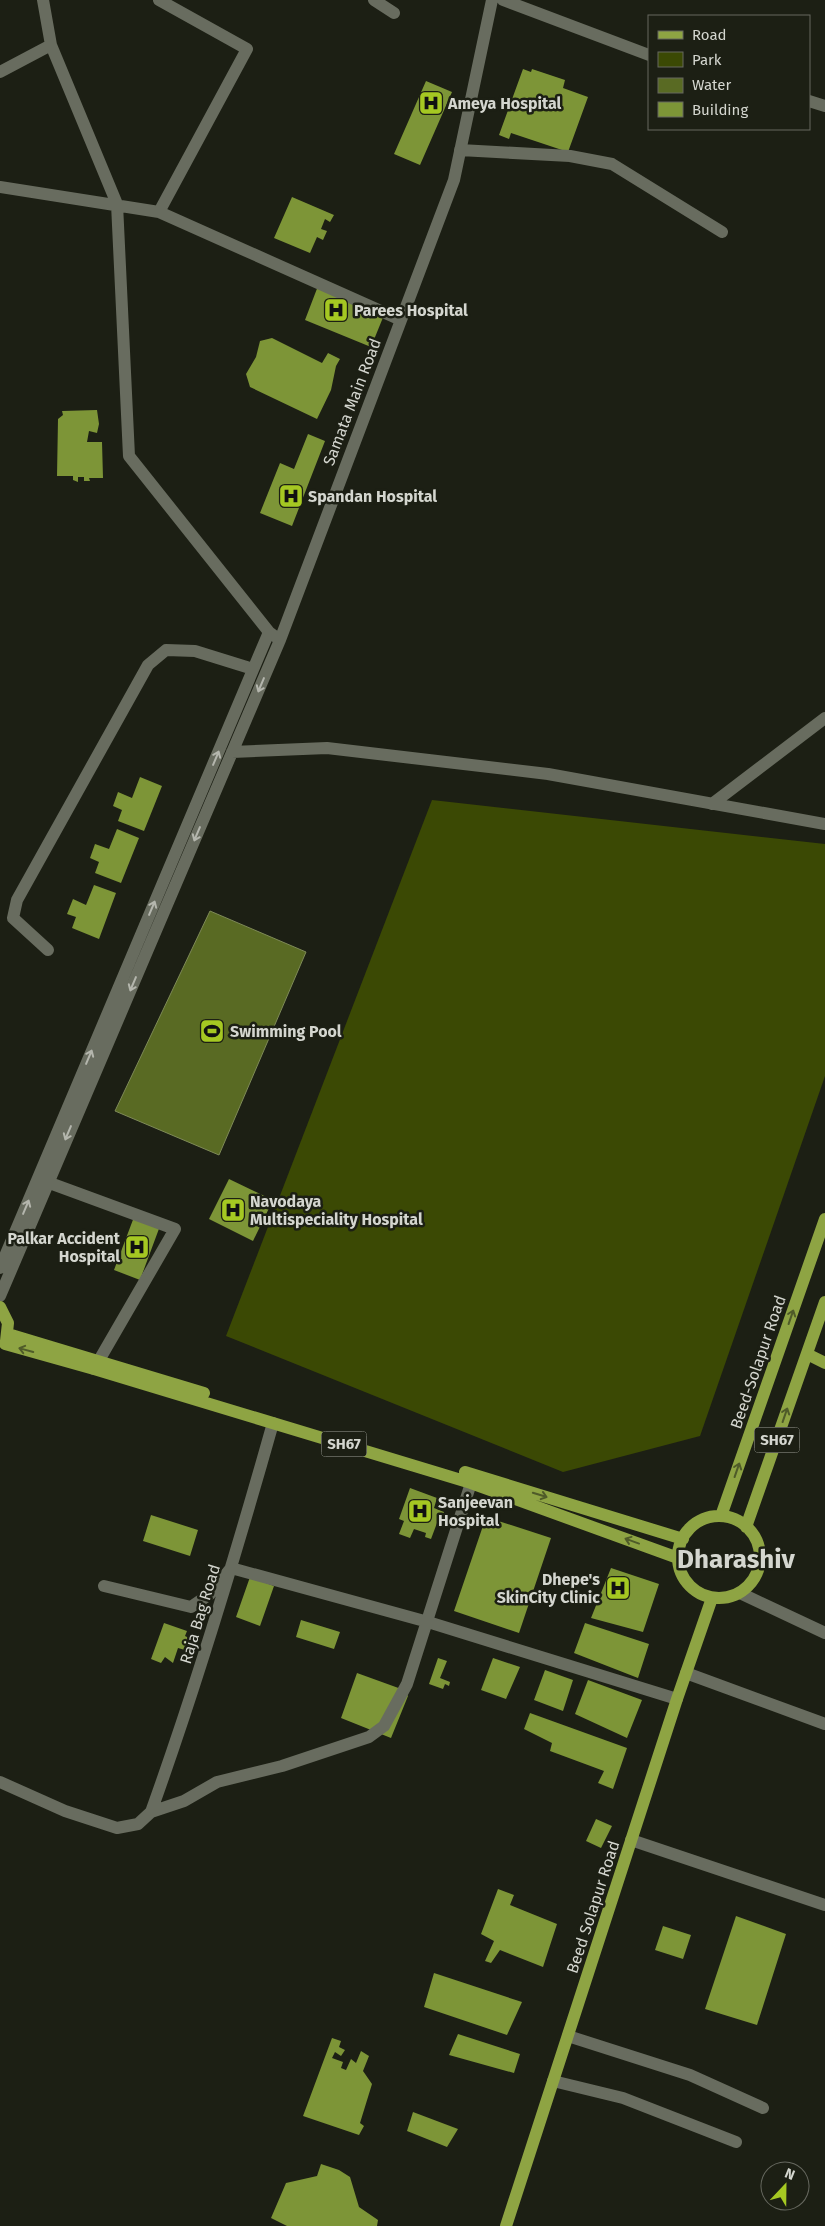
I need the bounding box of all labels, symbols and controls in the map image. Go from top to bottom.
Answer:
legend [648,15,810,130]
text: Road [692,26,727,44]
text: Park [692,51,722,69]
text: Water [692,76,731,94]
hospital icon: Ameya Hospital [418,90,444,116]
place label: Ameya Hospital [447,94,562,113]
text: Building [692,101,748,119]
hospital icon: Parees Hospital [323,297,349,323]
place label: Parees Hospital [354,301,468,320]
street label: Samata Main Road [319,336,385,468]
hospital icon: Spandan Hospital [278,483,304,509]
place label: Spandan Hospital [308,487,437,506]
one-way arrow [255,677,265,692]
one-way arrow [211,751,221,766]
one-way arrow [191,826,201,841]
one-way arrow [148,901,158,916]
one-way arrow [127,976,137,991]
sports icon: Swimming Pool [199,1018,225,1044]
place label: Swimming Pool [230,1022,342,1041]
one-way arrow [85,1050,94,1066]
one-way arrow [63,1125,73,1140]
place label: Navodaya Multispeciality Hospital [250,1192,423,1229]
hospital icon: Navodaya Multispeciality Hospital [220,1197,246,1223]
one-way arrow [21,1200,31,1215]
place label: Palkar Accident Hospital [8,1229,121,1266]
hospital icon: Palkar Accident Hospital [124,1234,150,1260]
street label: Beed-Solapur Road [726,1293,790,1431]
one-way arrow [787,1310,796,1325]
one-way arrow [19,1345,35,1355]
one-way arrow [781,1407,791,1423]
road number: SH67 [754,1428,800,1452]
road number: SH67 [322,1432,366,1456]
one-way arrow [733,1463,742,1479]
one-way arrow [532,1491,548,1501]
place label: Sanjeevan Hospital [438,1493,513,1530]
hospital icon: Sanjeevan Hospital [407,1498,433,1524]
one-way arrow [625,1536,640,1545]
district label: Dharashiv [677,1544,796,1575]
street label: Raja Bag Road [176,1562,224,1666]
place label: Dhepe's SkinCity Clinic [497,1570,600,1607]
hospital icon: Dhepe's SkinCity Clinic [605,1575,631,1601]
street label: Beed Solapur Road [563,1838,623,1976]
north arrow [760,2161,810,2211]
text: N [782,2165,797,2184]

